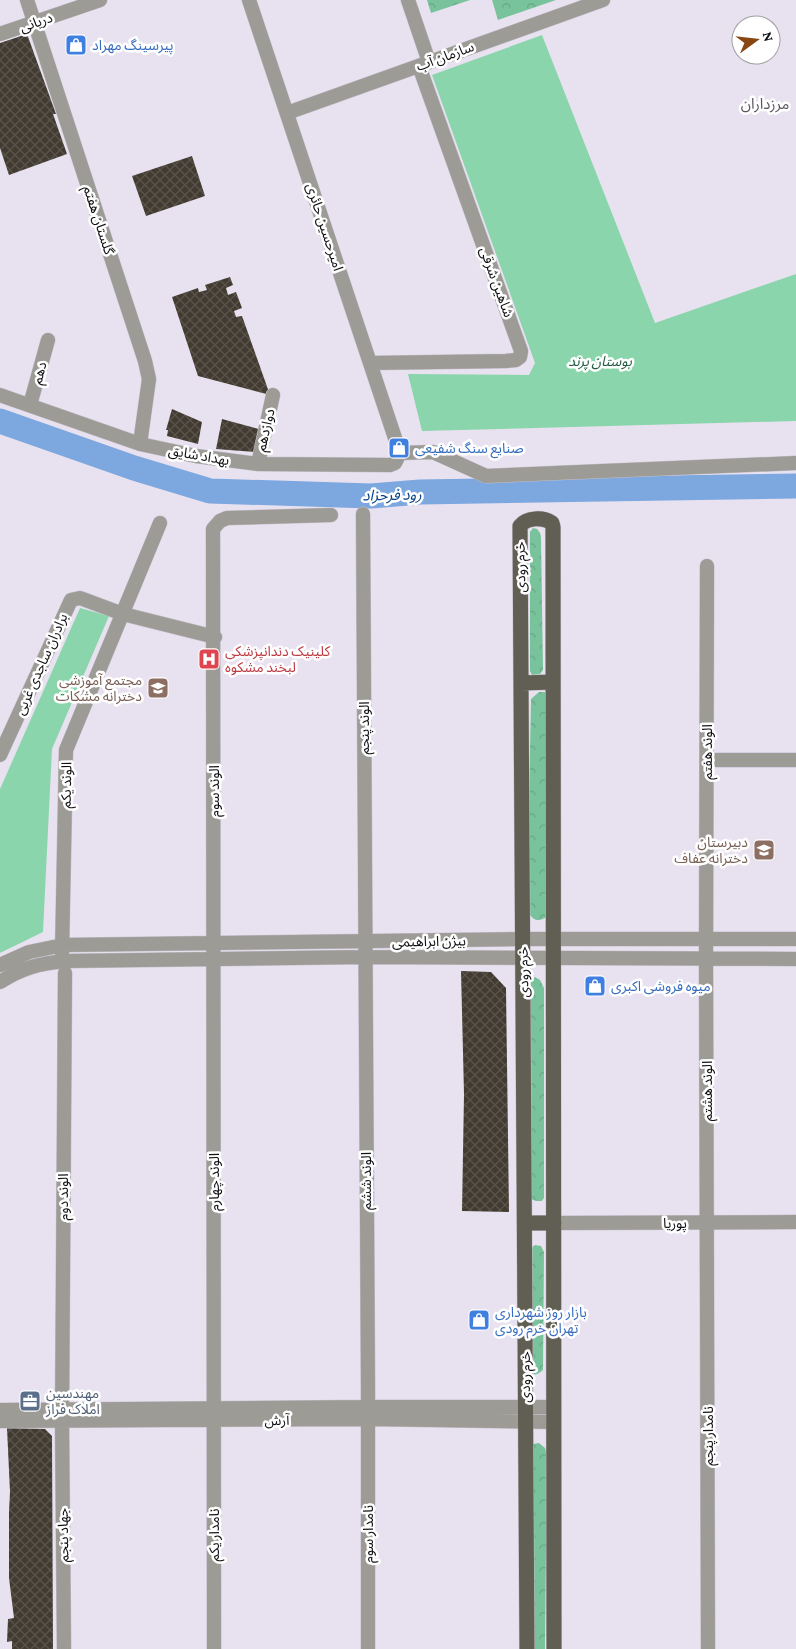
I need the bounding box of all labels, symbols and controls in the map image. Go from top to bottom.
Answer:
street label: دریانی [17,9,55,36]
north arrow [731,15,781,65]
text: N [760,30,778,44]
shop icon: پیرسینگ‌ مهراد [64,33,88,57]
place label: پیرسینگ‌ مهراد [92,37,173,55]
street label: سازمان آب [414,38,477,75]
district label: مرزداران [741,96,789,113]
street label: امیرحسین حائری [302,181,347,273]
street label: گلستان هفتم [78,184,118,258]
street label: شاهین شرقی [476,245,517,320]
park label: بوستان پرند [568,353,632,371]
street label: دهم [28,360,53,387]
street label: دوازدهم [252,407,281,454]
shop icon: صنایع سنگ شفیعی [387,436,411,460]
place label: صنایع سنگ شفیعی [415,440,524,459]
street label: بهداد شایق [167,442,231,470]
water label: رود فرحزاد [362,486,422,505]
street label: خرم رودی [512,541,531,593]
street label: برادران ساجدی غربی [11,610,72,718]
place label: کلینیک دندانپزشکی لبخند مشکوه [225,643,330,676]
hospital icon: کلینیک دندانپزشکی لبخند مشکوه [197,647,221,671]
place label: مجتمع آموزشی دخترانه مشکات [56,672,142,705]
school or university icon: مجتمع آموزشی دخترانه مشکات [146,676,170,700]
street label: الوند پنجم [356,701,375,755]
street label: الوند هفتم [699,724,718,780]
street label: الوند یکم [58,762,77,808]
street label: الوند سوم [206,765,225,817]
place label: دبیرستان دخترانه عفاف [674,834,748,867]
school or university icon: دبیرستان دخترانه عفاف [752,838,776,862]
street label: بیژن ابراهیمی [392,932,466,951]
street label: خرم رودی [515,946,534,998]
shop icon: میوه فروشی اکبری [583,974,607,998]
place label: میوه فروشی اکبری [611,978,711,995]
street label: الوند هشتم [699,1061,718,1121]
street label: الوند ششم [358,1152,377,1210]
street label: الوند چهارم [206,1153,225,1211]
street label: الوند دوم [55,1173,74,1221]
street label: پوریا [663,1215,687,1233]
place label: بازار روز شهرداری تهران خرم رودی [495,1304,587,1339]
shop icon: بازار روز شهرداری تهران خرم رودی [467,1308,491,1332]
street label: خرم رودی [517,1351,536,1403]
place label: مهندسین املاک فراز [45,1385,100,1418]
office icon: مهندسین املاک فراز [18,1389,42,1413]
street label: نامدار پنجم [700,1406,719,1466]
street label: آرش [264,1412,291,1429]
street label: نامدار سوم [360,1505,379,1563]
street label: جهاد پنجم [55,1508,74,1562]
street label: نامدار یکم [206,1508,225,1561]

